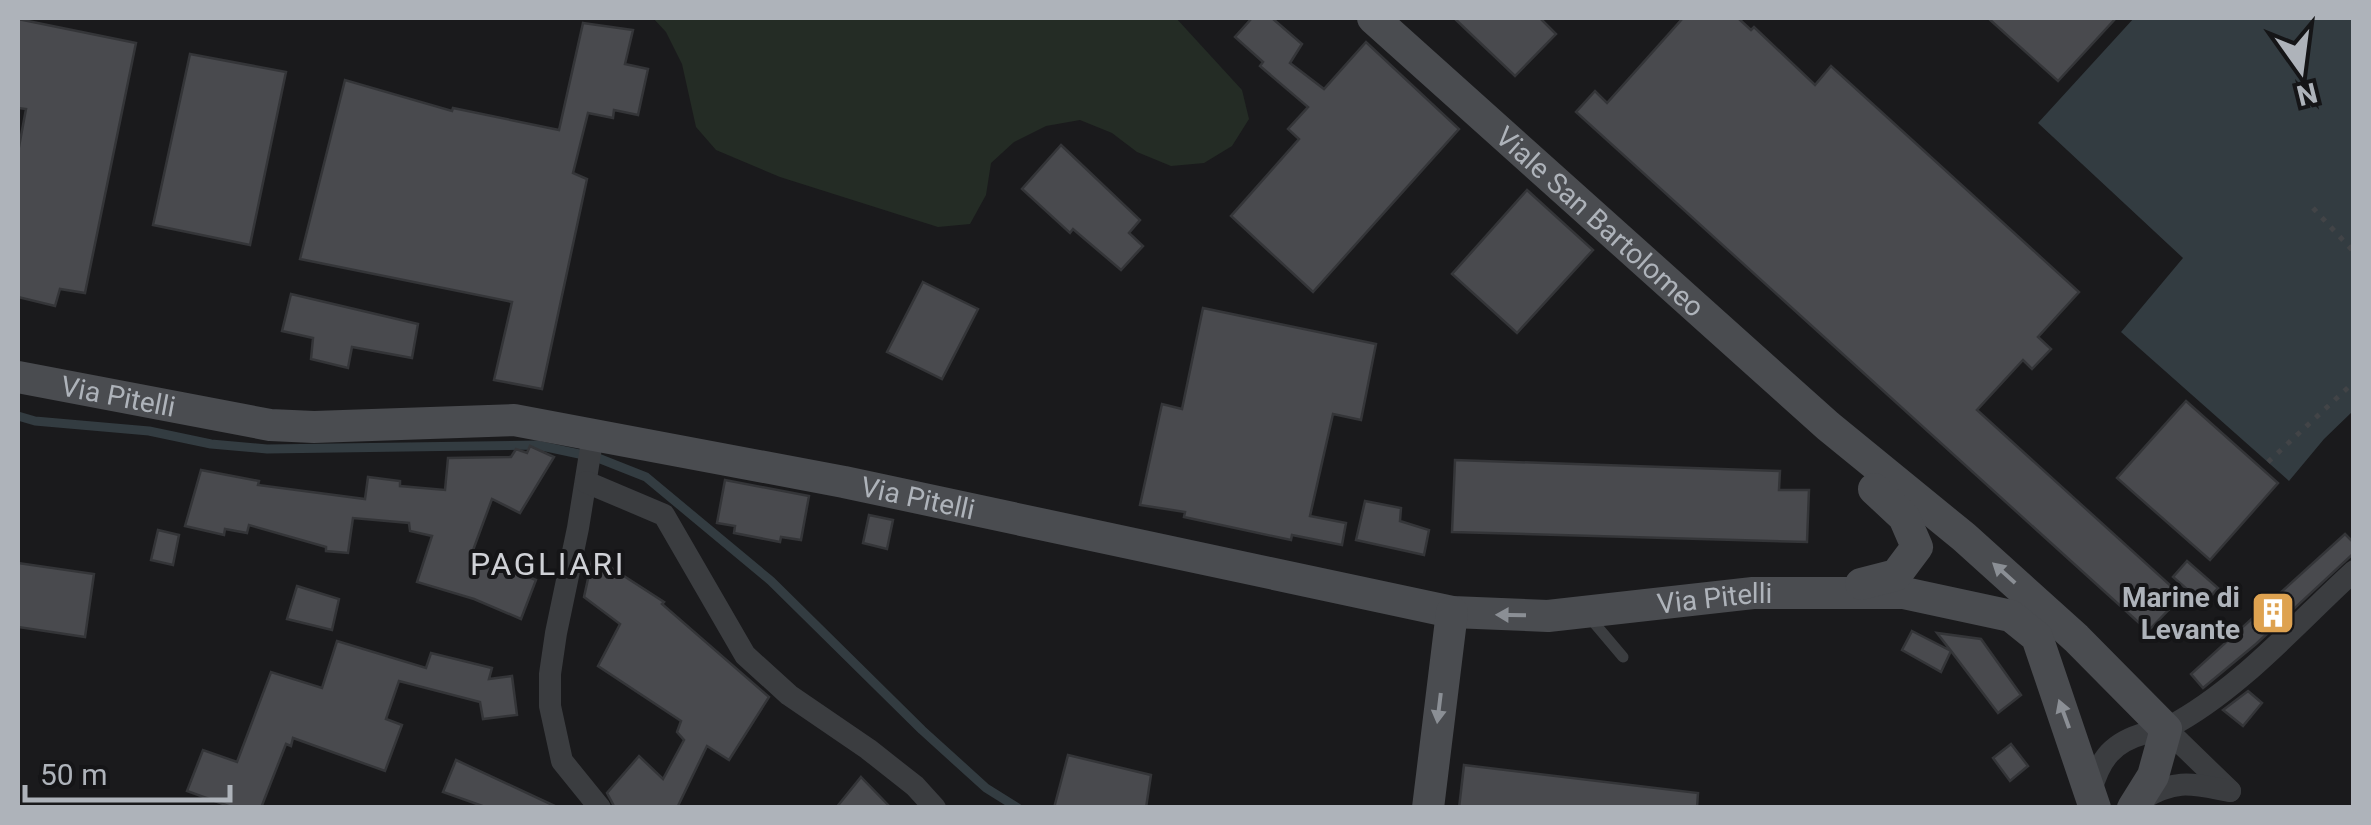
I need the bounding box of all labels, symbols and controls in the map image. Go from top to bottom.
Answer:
north arrow [2251,20,2351,120]
text: N [2293,75,2321,112]
street label: Viale San Bartolomeo [1489,120,1711,324]
street label: Via Pitelli [58,369,178,423]
street label: Via Pitelli [858,470,978,526]
district label: PAGLIARI [470,545,626,583]
one-way arrow [1992,562,2017,584]
street label: Via Pitelli [1655,577,1772,620]
place label: Marine di Levante [2122,581,2240,646]
building icon: Marine di Levante [2250,590,2296,636]
one-way arrow [1494,607,1526,623]
one-way arrow [1431,693,1447,725]
one-way arrow [2056,698,2071,728]
scale bar [25,740,230,802]
text: 50 m [40,757,107,792]

